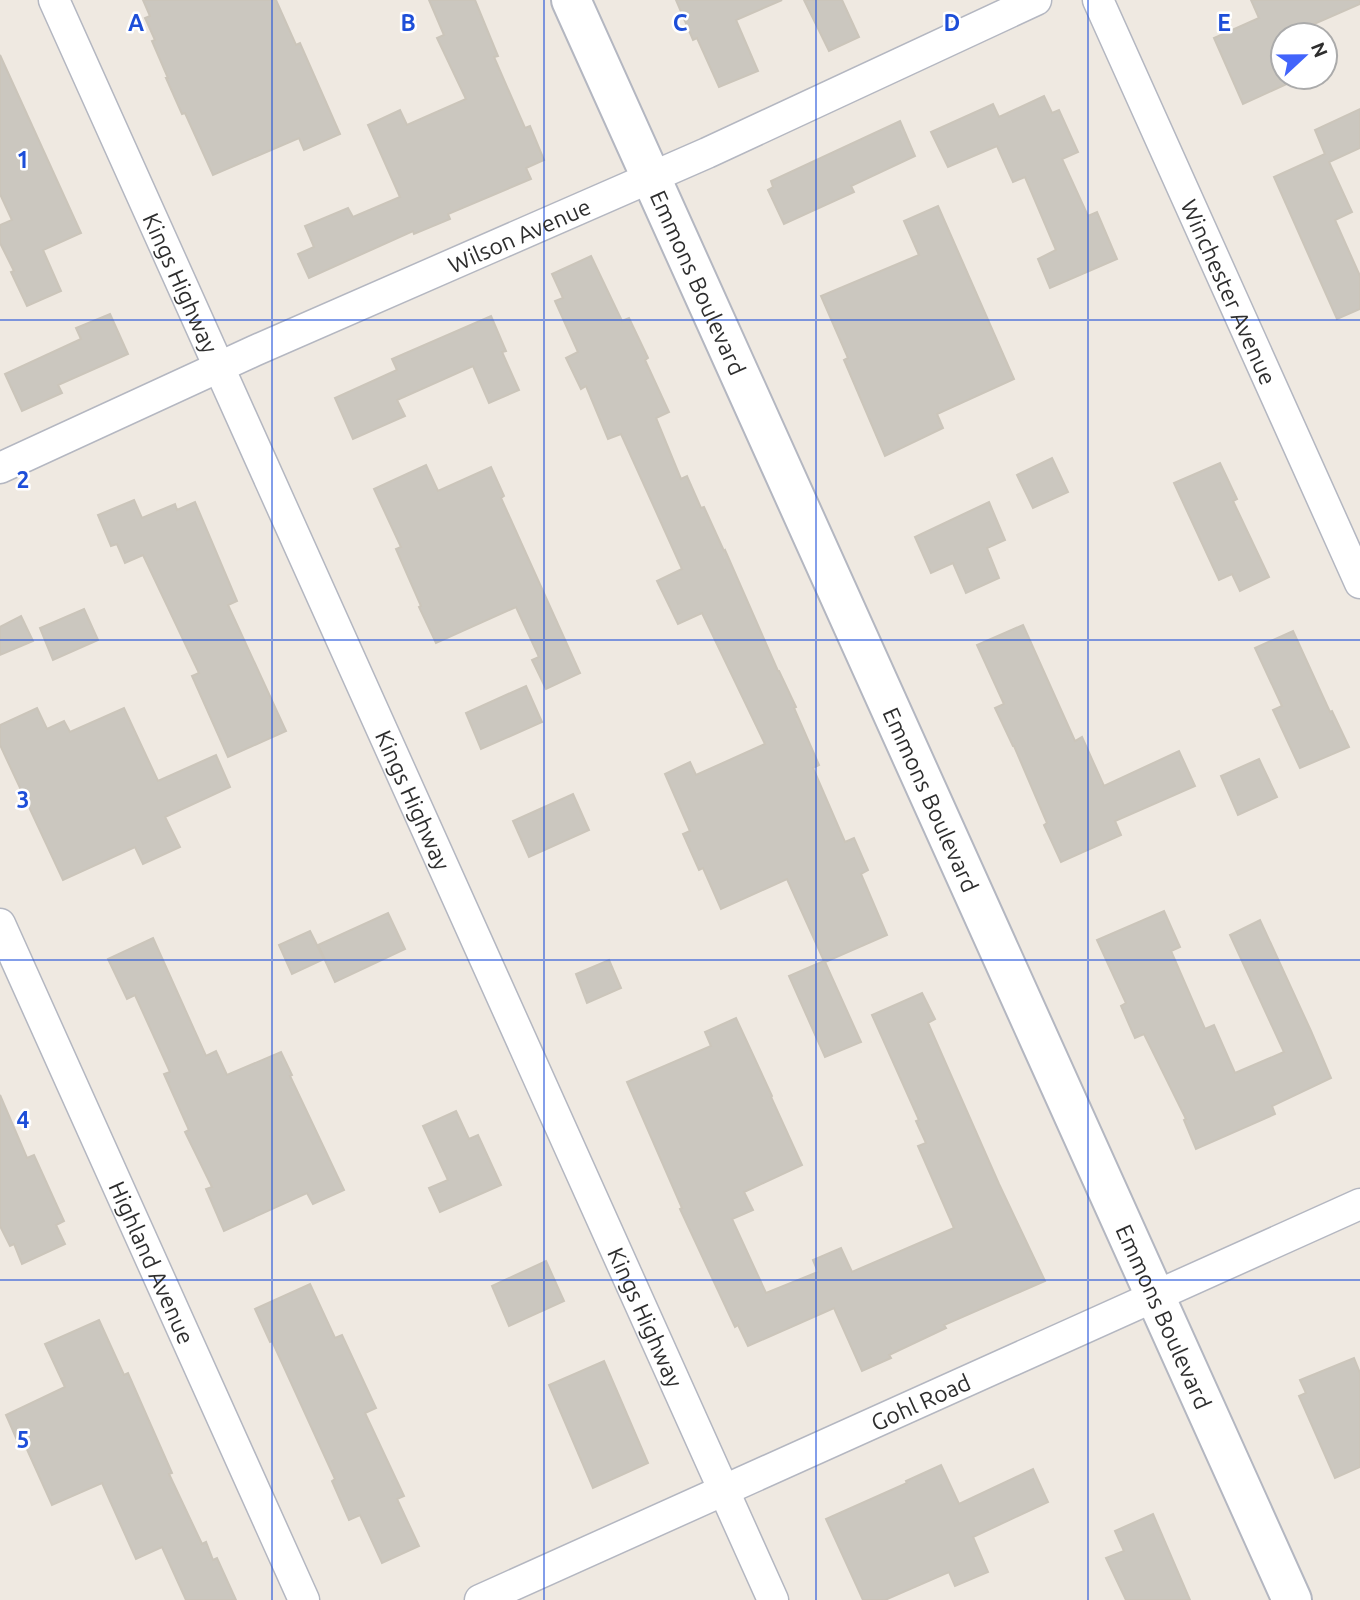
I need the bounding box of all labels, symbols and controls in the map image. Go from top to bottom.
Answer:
text: A [128,10,144,35]
text: B [400,10,416,35]
text: C [673,10,688,35]
text: D [944,10,960,35]
text: E [1217,10,1231,35]
north arrow [1269,21,1339,91]
text: N [1307,39,1333,60]
text: 1 [17,147,29,172]
street label: Emmons Boulevard [646,186,751,379]
street label: Wilson Avenue [444,193,594,277]
street label: Winchester Avenue [1177,195,1282,388]
street label: Kings Highway [139,209,223,356]
text: 2 [17,467,29,492]
street label: Emmons Boulevard [879,703,984,896]
street label: Kings Highway [371,726,456,874]
text: 3 [17,787,29,812]
text: 4 [17,1107,30,1132]
street label: Highland Avenue [105,1177,200,1347]
street label: Emmons Boulevard [1112,1220,1217,1413]
street label: Kings Highway [604,1243,688,1391]
street label: Gohl Road [867,1369,974,1435]
text: 5 [17,1427,29,1452]

